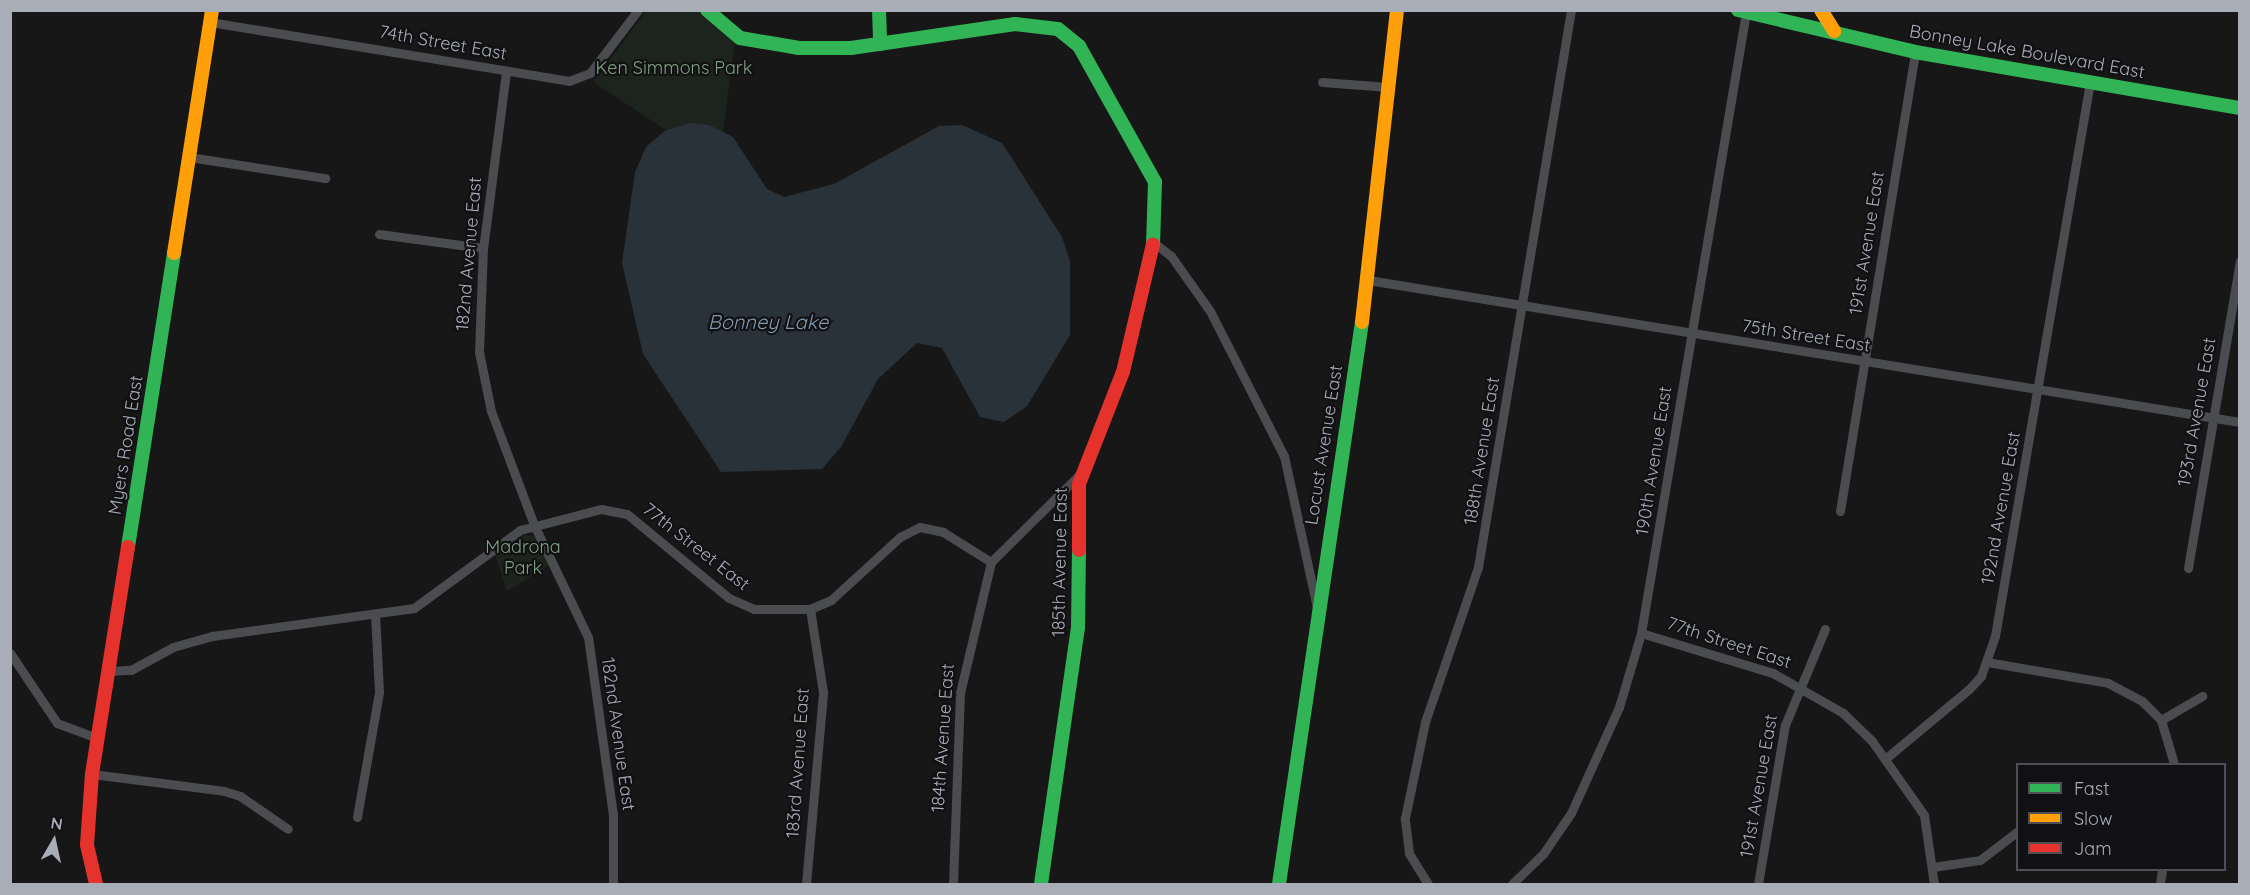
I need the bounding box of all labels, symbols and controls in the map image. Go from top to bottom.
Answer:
street label: 74th Street East [378,21,508,65]
street label: Bonney Lake Boulevard East [1908,21,2146,83]
park label: Ken Simmons Park [596,57,752,79]
street label: 191st Avenue East [1845,170,1889,316]
street label: 182nd Avenue East [451,176,487,332]
water label: Bonney Lake [708,309,828,333]
street label: 75th Street East [1740,315,1872,357]
street label: 193rd Avenue East [2173,336,2221,488]
street label: Locust Avenue East [1301,363,1347,527]
street label: Myers Road East [104,374,148,516]
street label: 188th Avenue East [1460,375,1504,527]
street label: 190th Avenue East [1632,385,1676,537]
street label: 192nd Avenue East [1977,430,2025,586]
street label: 185th Avenue East [1048,487,1072,637]
street label: 77th Street East [638,499,754,595]
park label: Madrona Park [485,537,561,580]
street label: 77th Street East [1664,613,1794,673]
street label: 182nd Avenue East [597,656,639,812]
street label: 184th Avenue East [927,663,959,813]
street label: 183rd Avenue East [782,687,814,839]
street label: 191st Avenue East [1736,713,1782,859]
legend [2016,763,2226,871]
text: Fast [2074,777,2109,800]
text: Slow [2074,807,2112,830]
north arrow [24,811,84,871]
text: N [49,812,64,834]
text: Jam [2074,837,2112,860]

